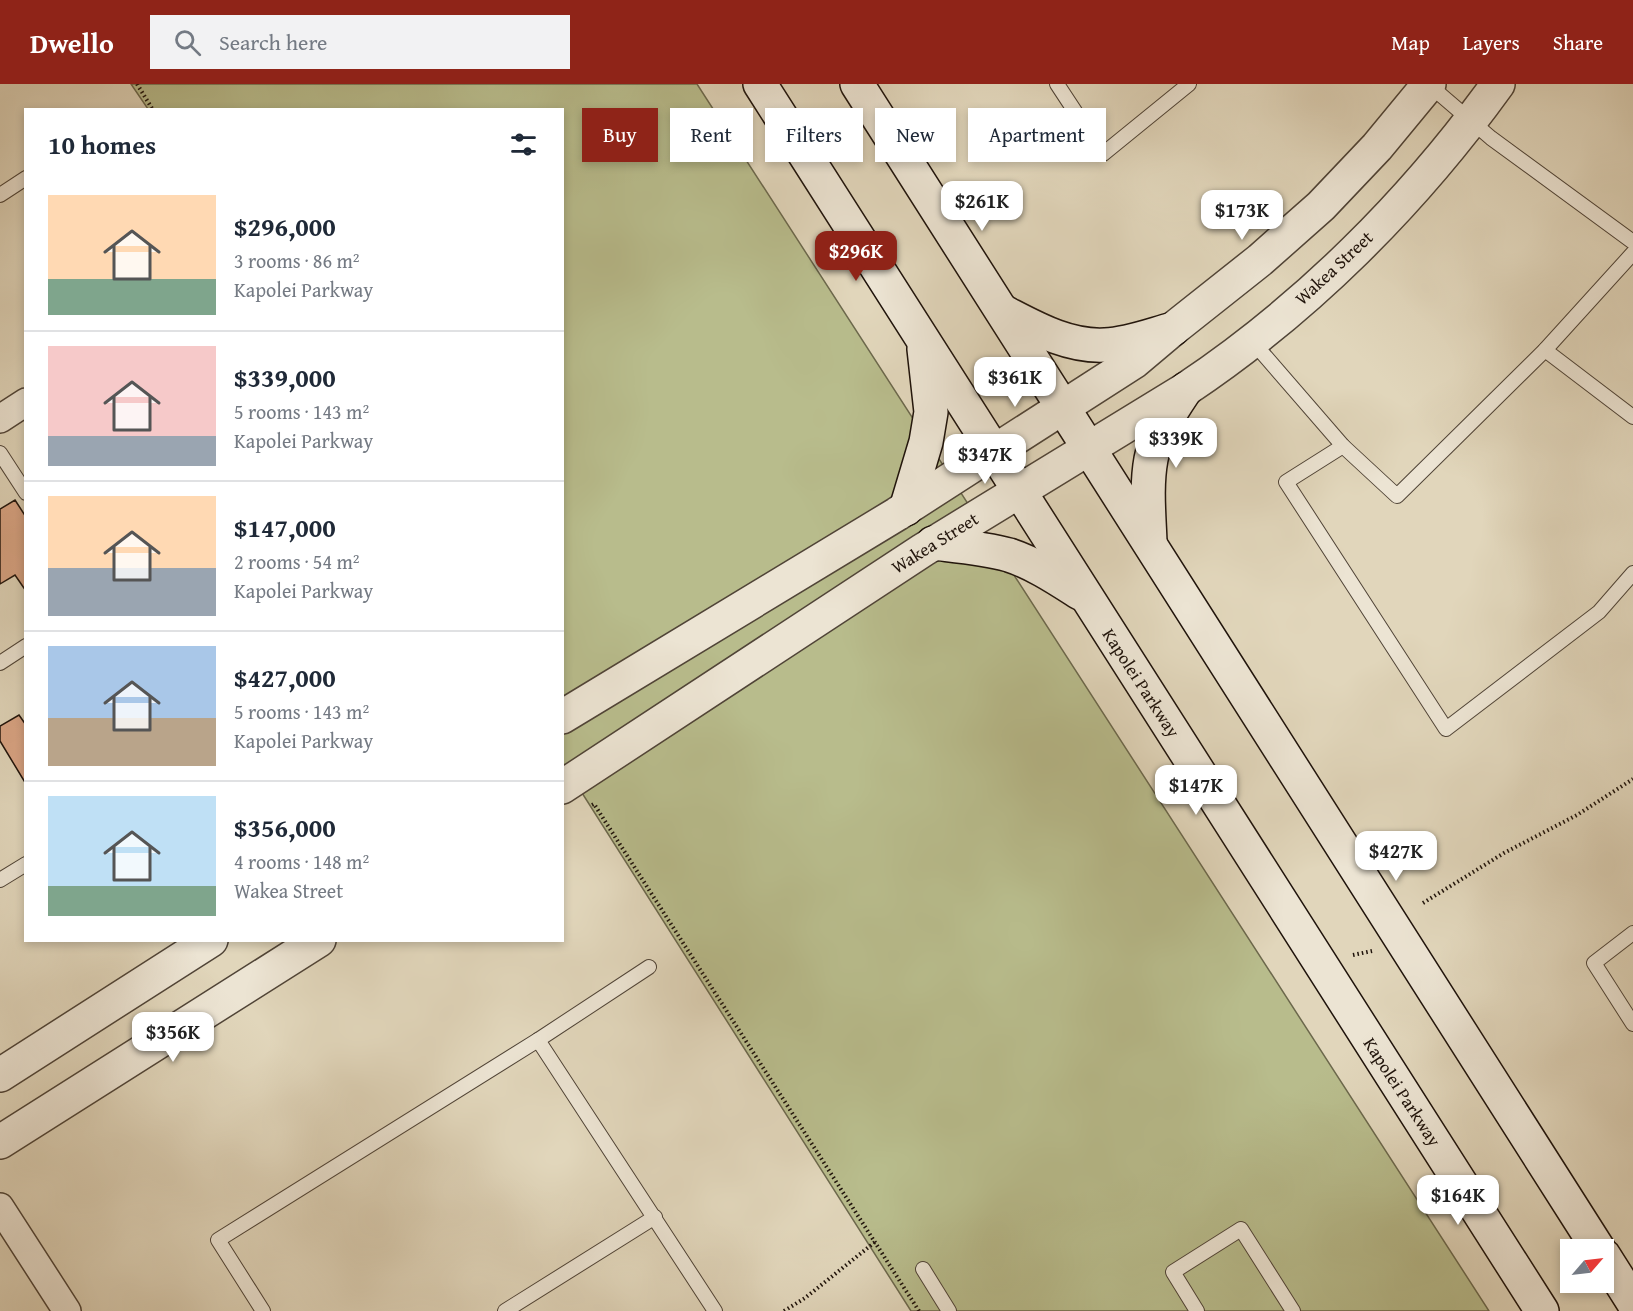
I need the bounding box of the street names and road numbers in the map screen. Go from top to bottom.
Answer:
street label: Wakea Street [1288,224,1379,311]
street label: Wakea Street [886,505,984,580]
street label: Kapolei Parkway [1096,623,1187,743]
street label: Kapolei Parkway [1357,1032,1448,1152]

